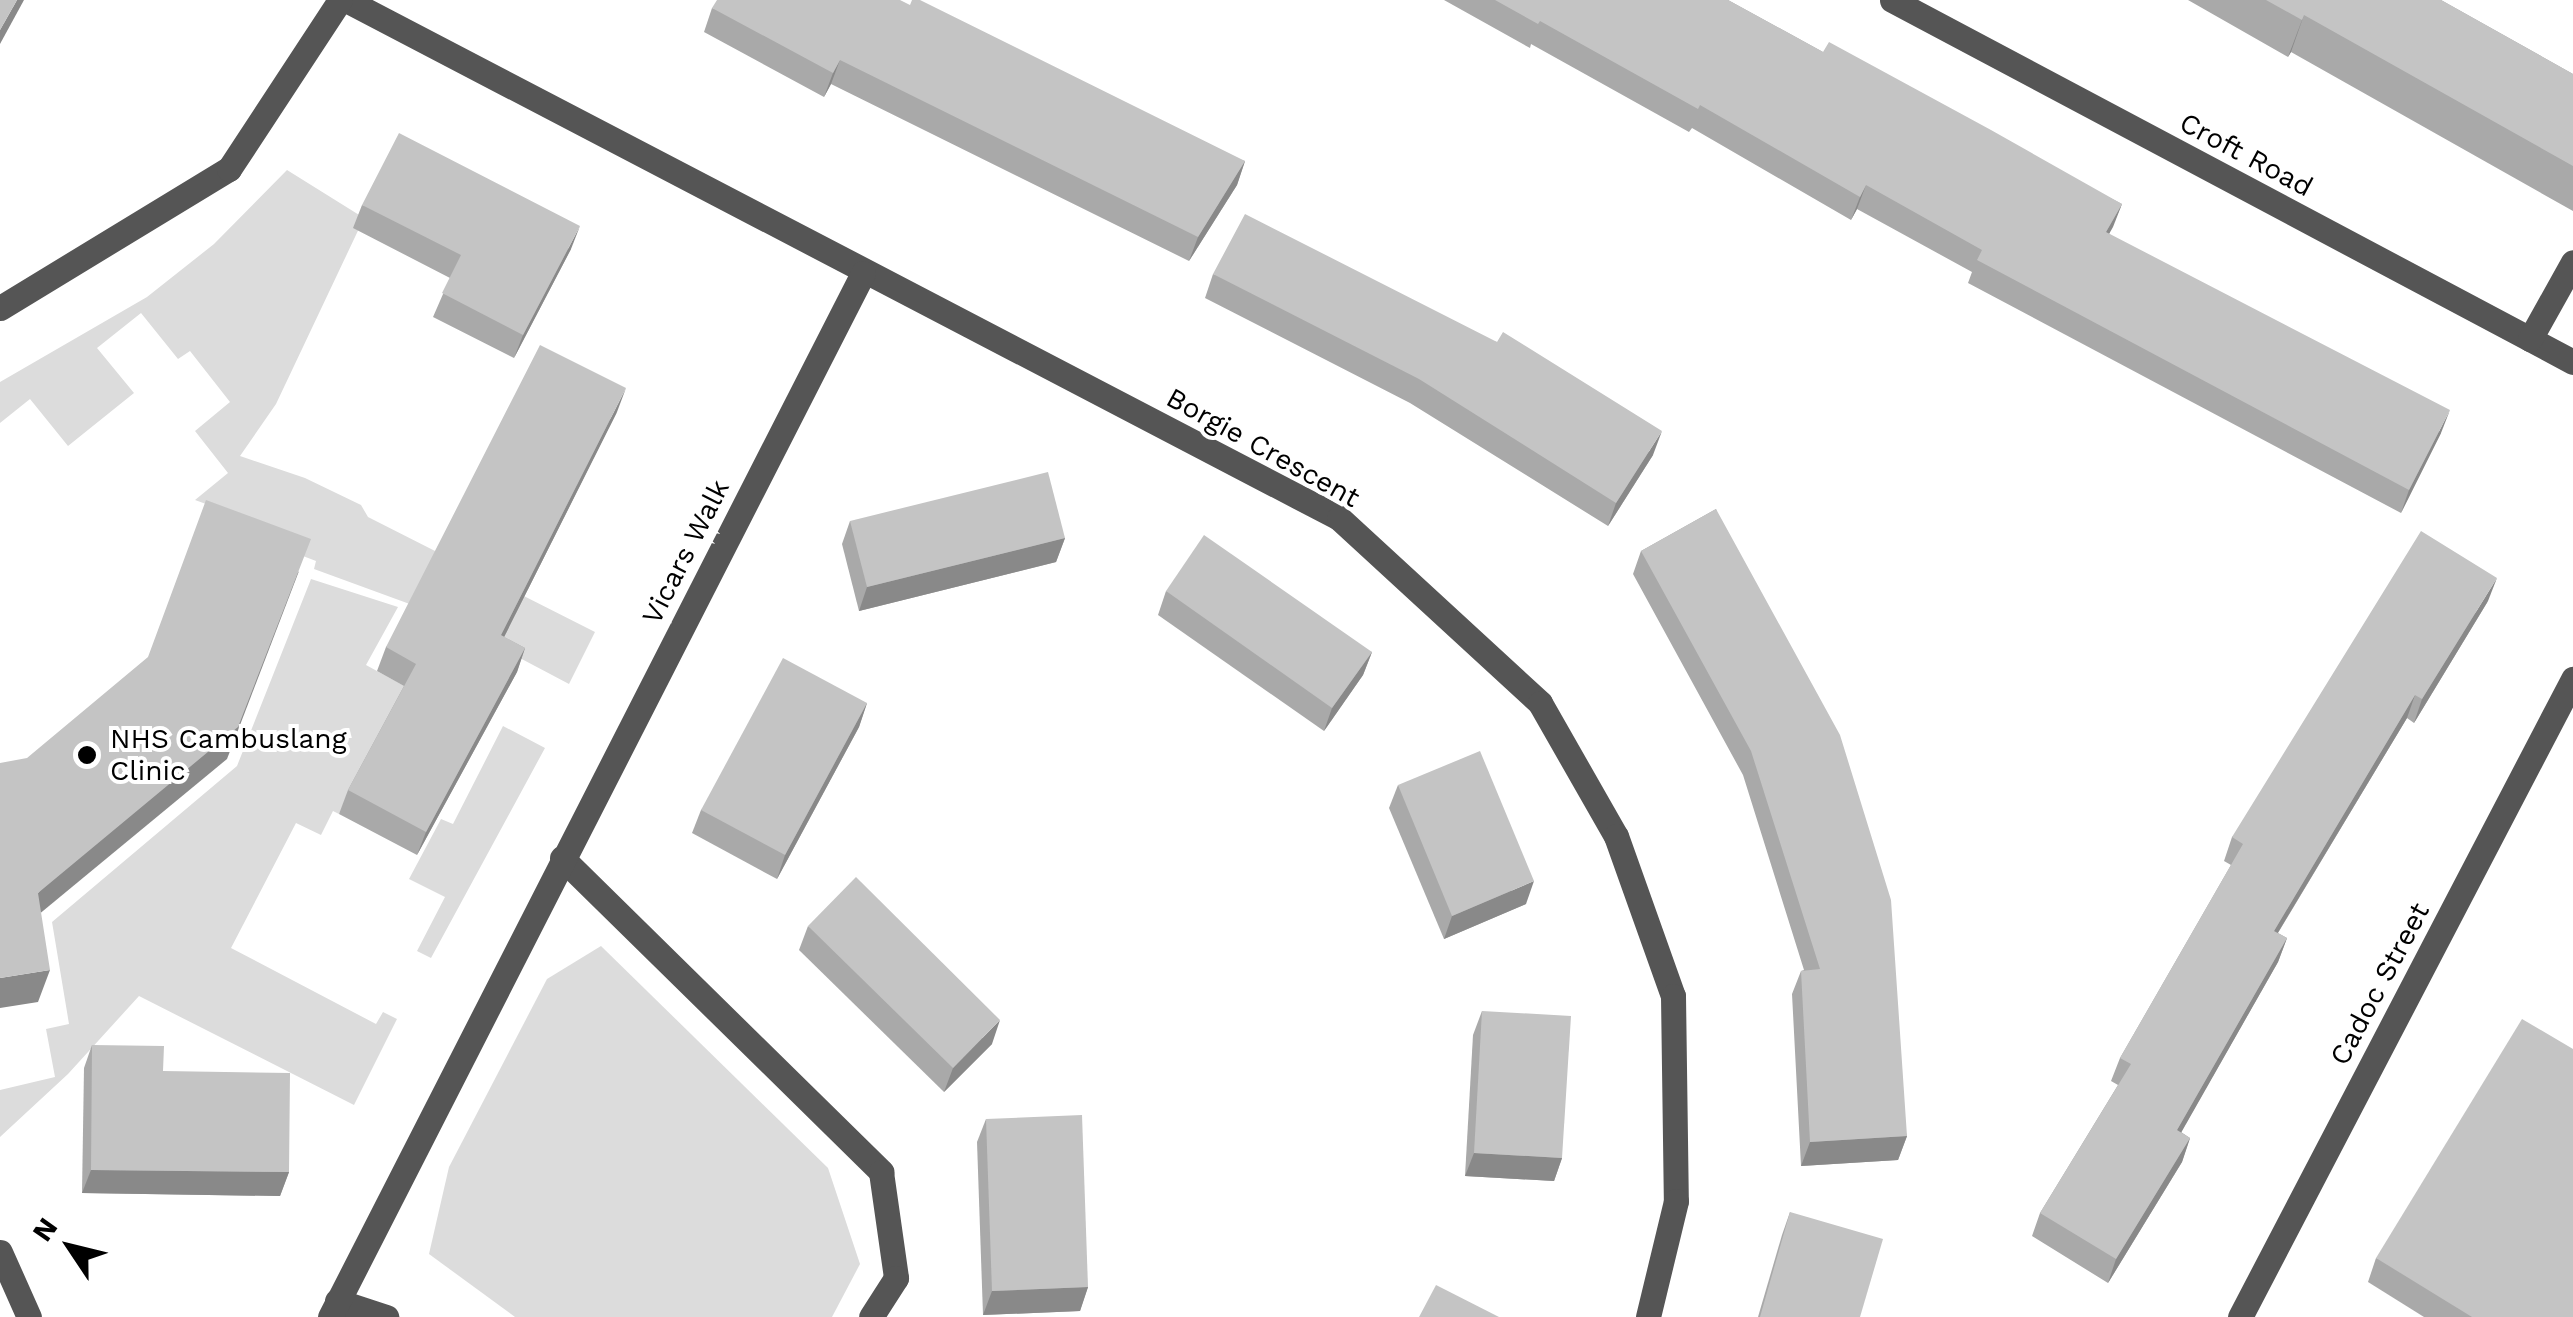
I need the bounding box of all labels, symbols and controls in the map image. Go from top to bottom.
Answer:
street label: Croft Road [2174,106,2318,204]
street label: Borgie Crescent [1161,381,1365,515]
street label: Vicars Walk [635,474,737,630]
place label: NHS Cambuslang Clinic [110,722,347,788]
marker: NHS Cambuslang Clinic [74,742,100,768]
street label: Cadoc Street [2323,897,2437,1071]
north arrow [20,1197,120,1297]
text: N [26,1212,64,1247]

